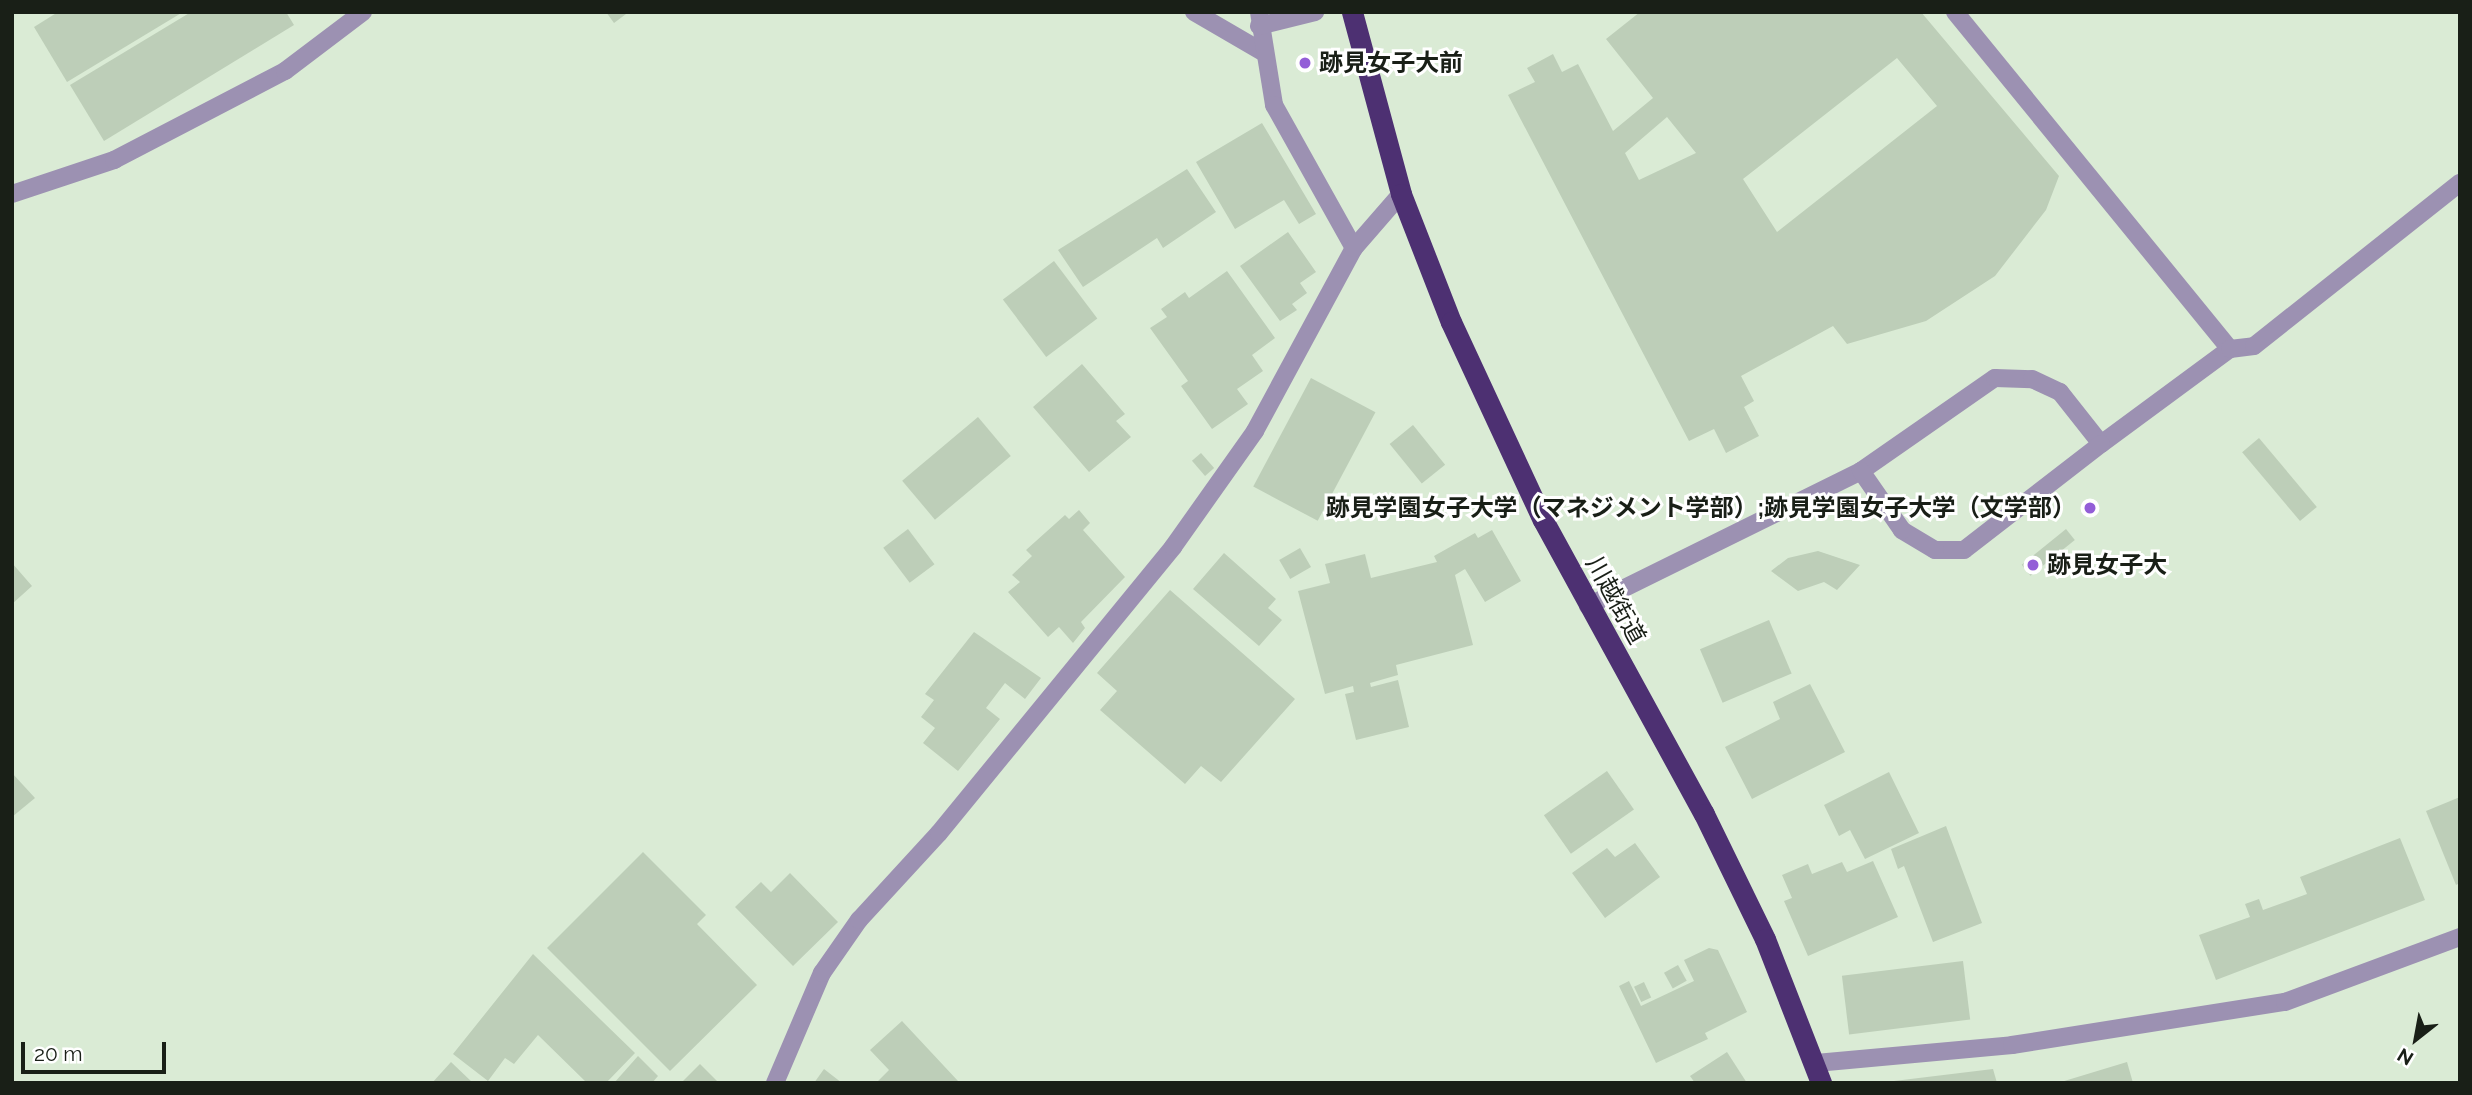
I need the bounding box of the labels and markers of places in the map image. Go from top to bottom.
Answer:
place label: 跡見女子大前 [1319,49,1463,77]
marker: 跡見女子大前 [1297,55,1313,71]
place label: 跡見学園女子大学（マネジメント学部）;跡見学園女子大学（文学部） [1326,494,2076,522]
marker: 跡見学園女子大学（マネジメント学部）;跡見学園女子大学（文学部） [2082,500,2098,516]
place label: 跡見女子大 [2047,551,2167,579]
marker: 跡見女子大 [2025,557,2041,573]

